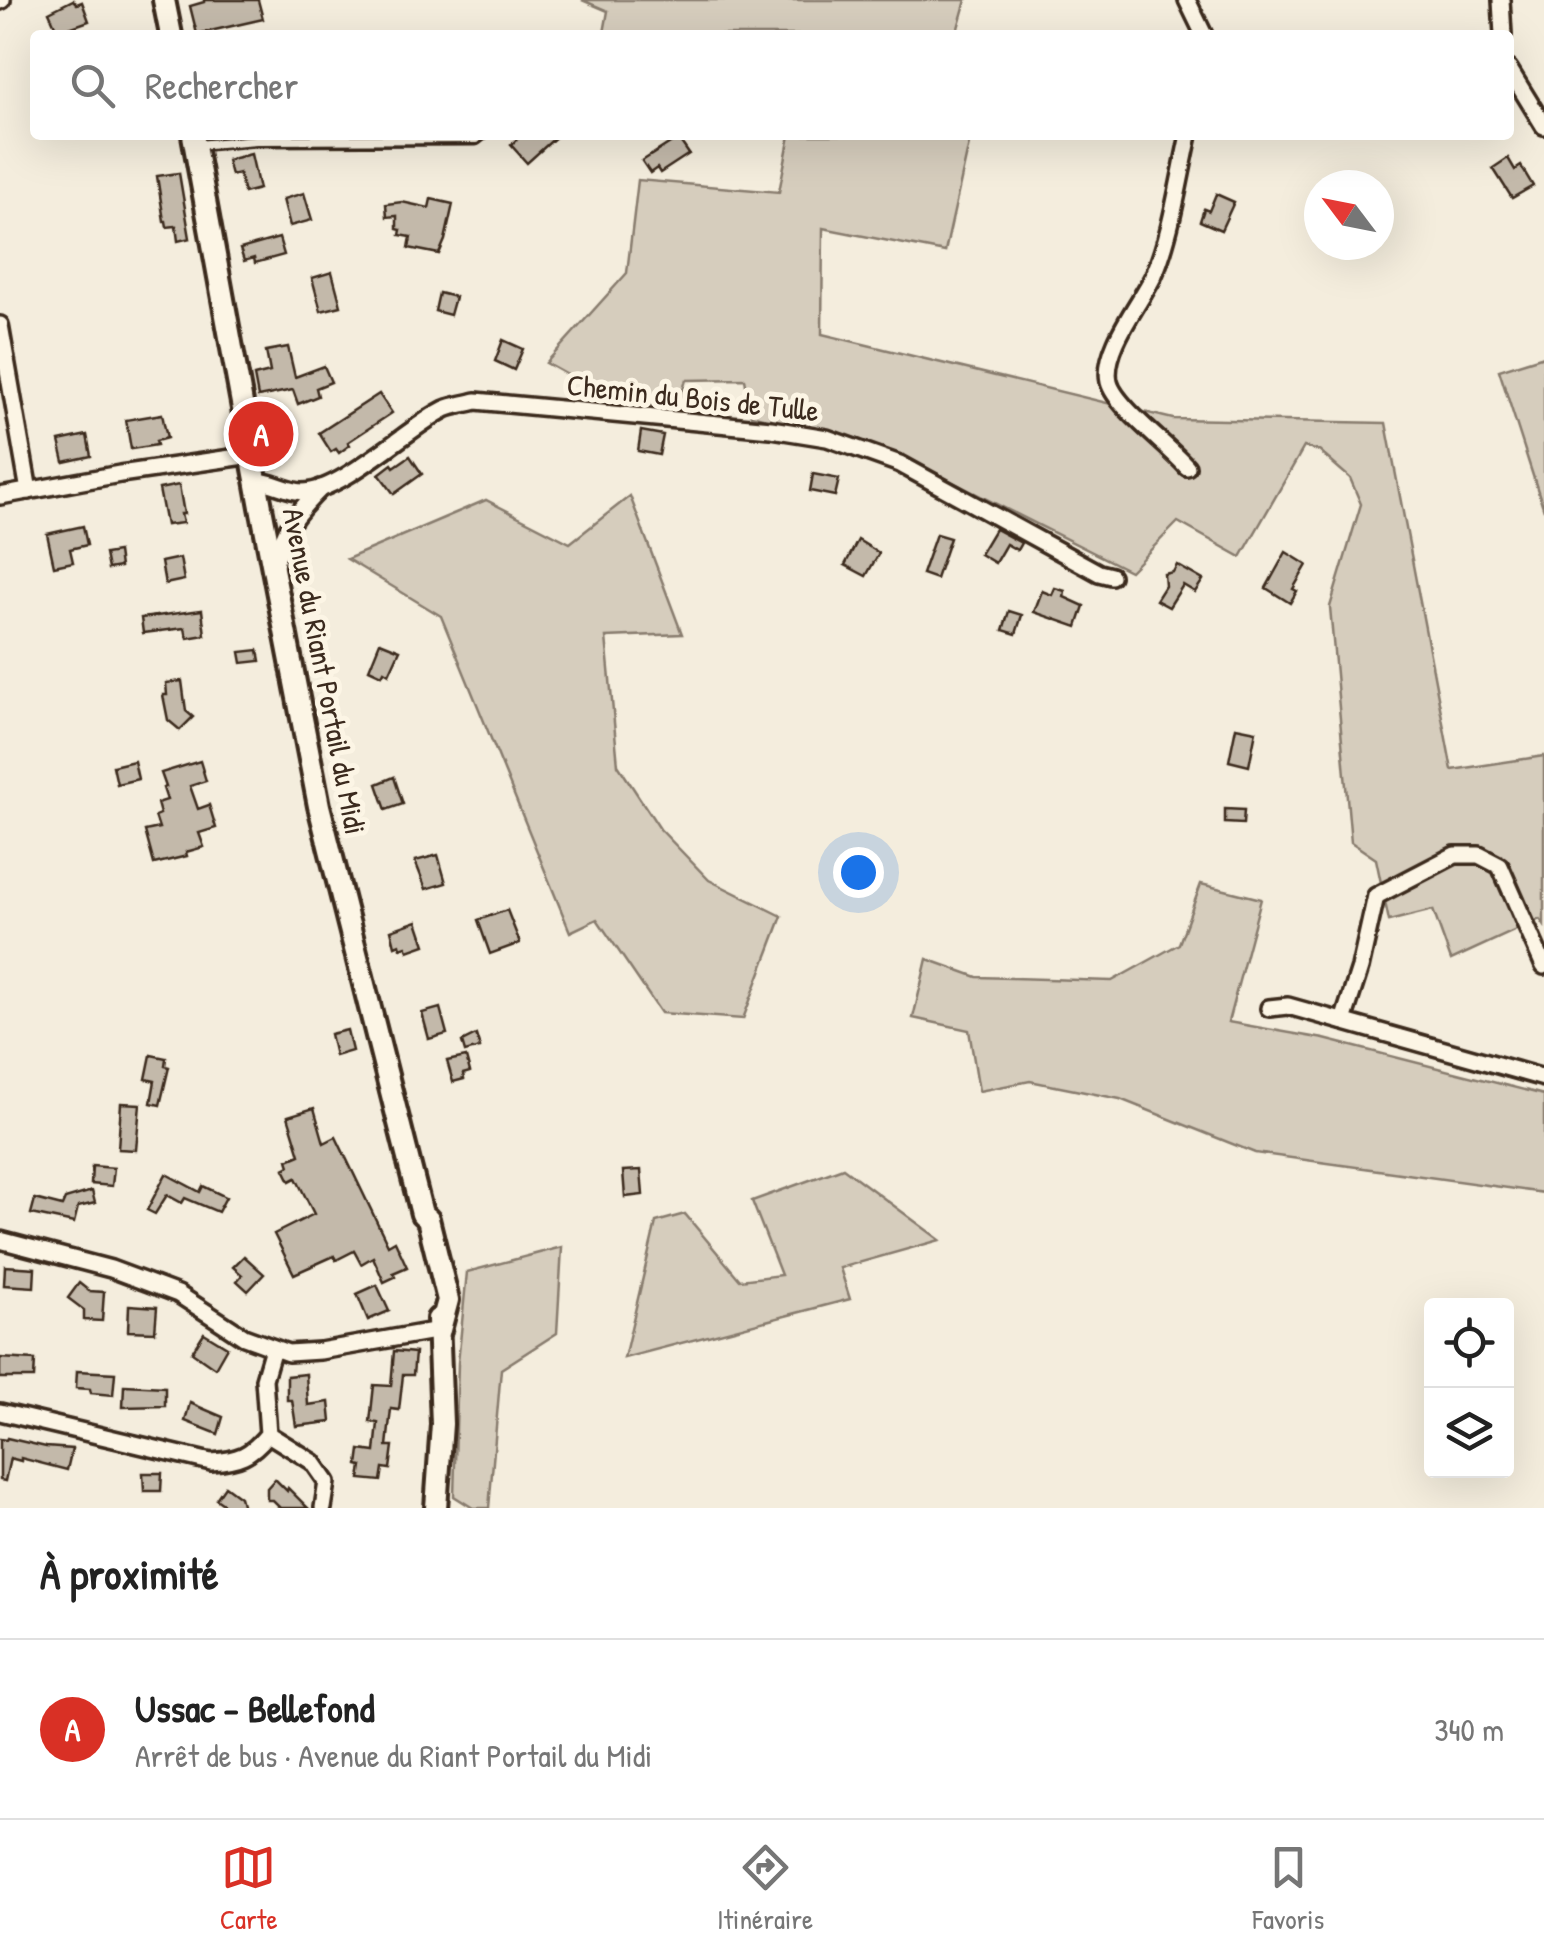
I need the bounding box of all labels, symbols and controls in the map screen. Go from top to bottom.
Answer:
search box [30,30,1514,140]
icon: search [65,58,120,113]
text: Rechercher [145,59,298,111]
north arrow [1304,170,1394,260]
street label: Chemin du Bois de Tulle [565,364,821,430]
pin: A [228,396,294,472]
street label: Avenue du Riant Portail du Midi [274,504,376,838]
your location [833,847,884,898]
map controls [1424,1298,1514,1478]
button: locate [1424,1298,1514,1388]
button: layers [1424,1388,1514,1478]
text: À proximité [40,1545,219,1602]
text: Ussac - Bellefond [135,1682,374,1734]
text: A [65,1708,80,1751]
text: 340 m [1434,1708,1504,1751]
text: Arrêt de bus · Avenue du Riant Portail du Midi [135,1734,652,1777]
tab: Carte [220,1840,278,1938]
tab: Itinéraire [717,1840,813,1938]
tab: Favoris [1253,1840,1324,1938]

